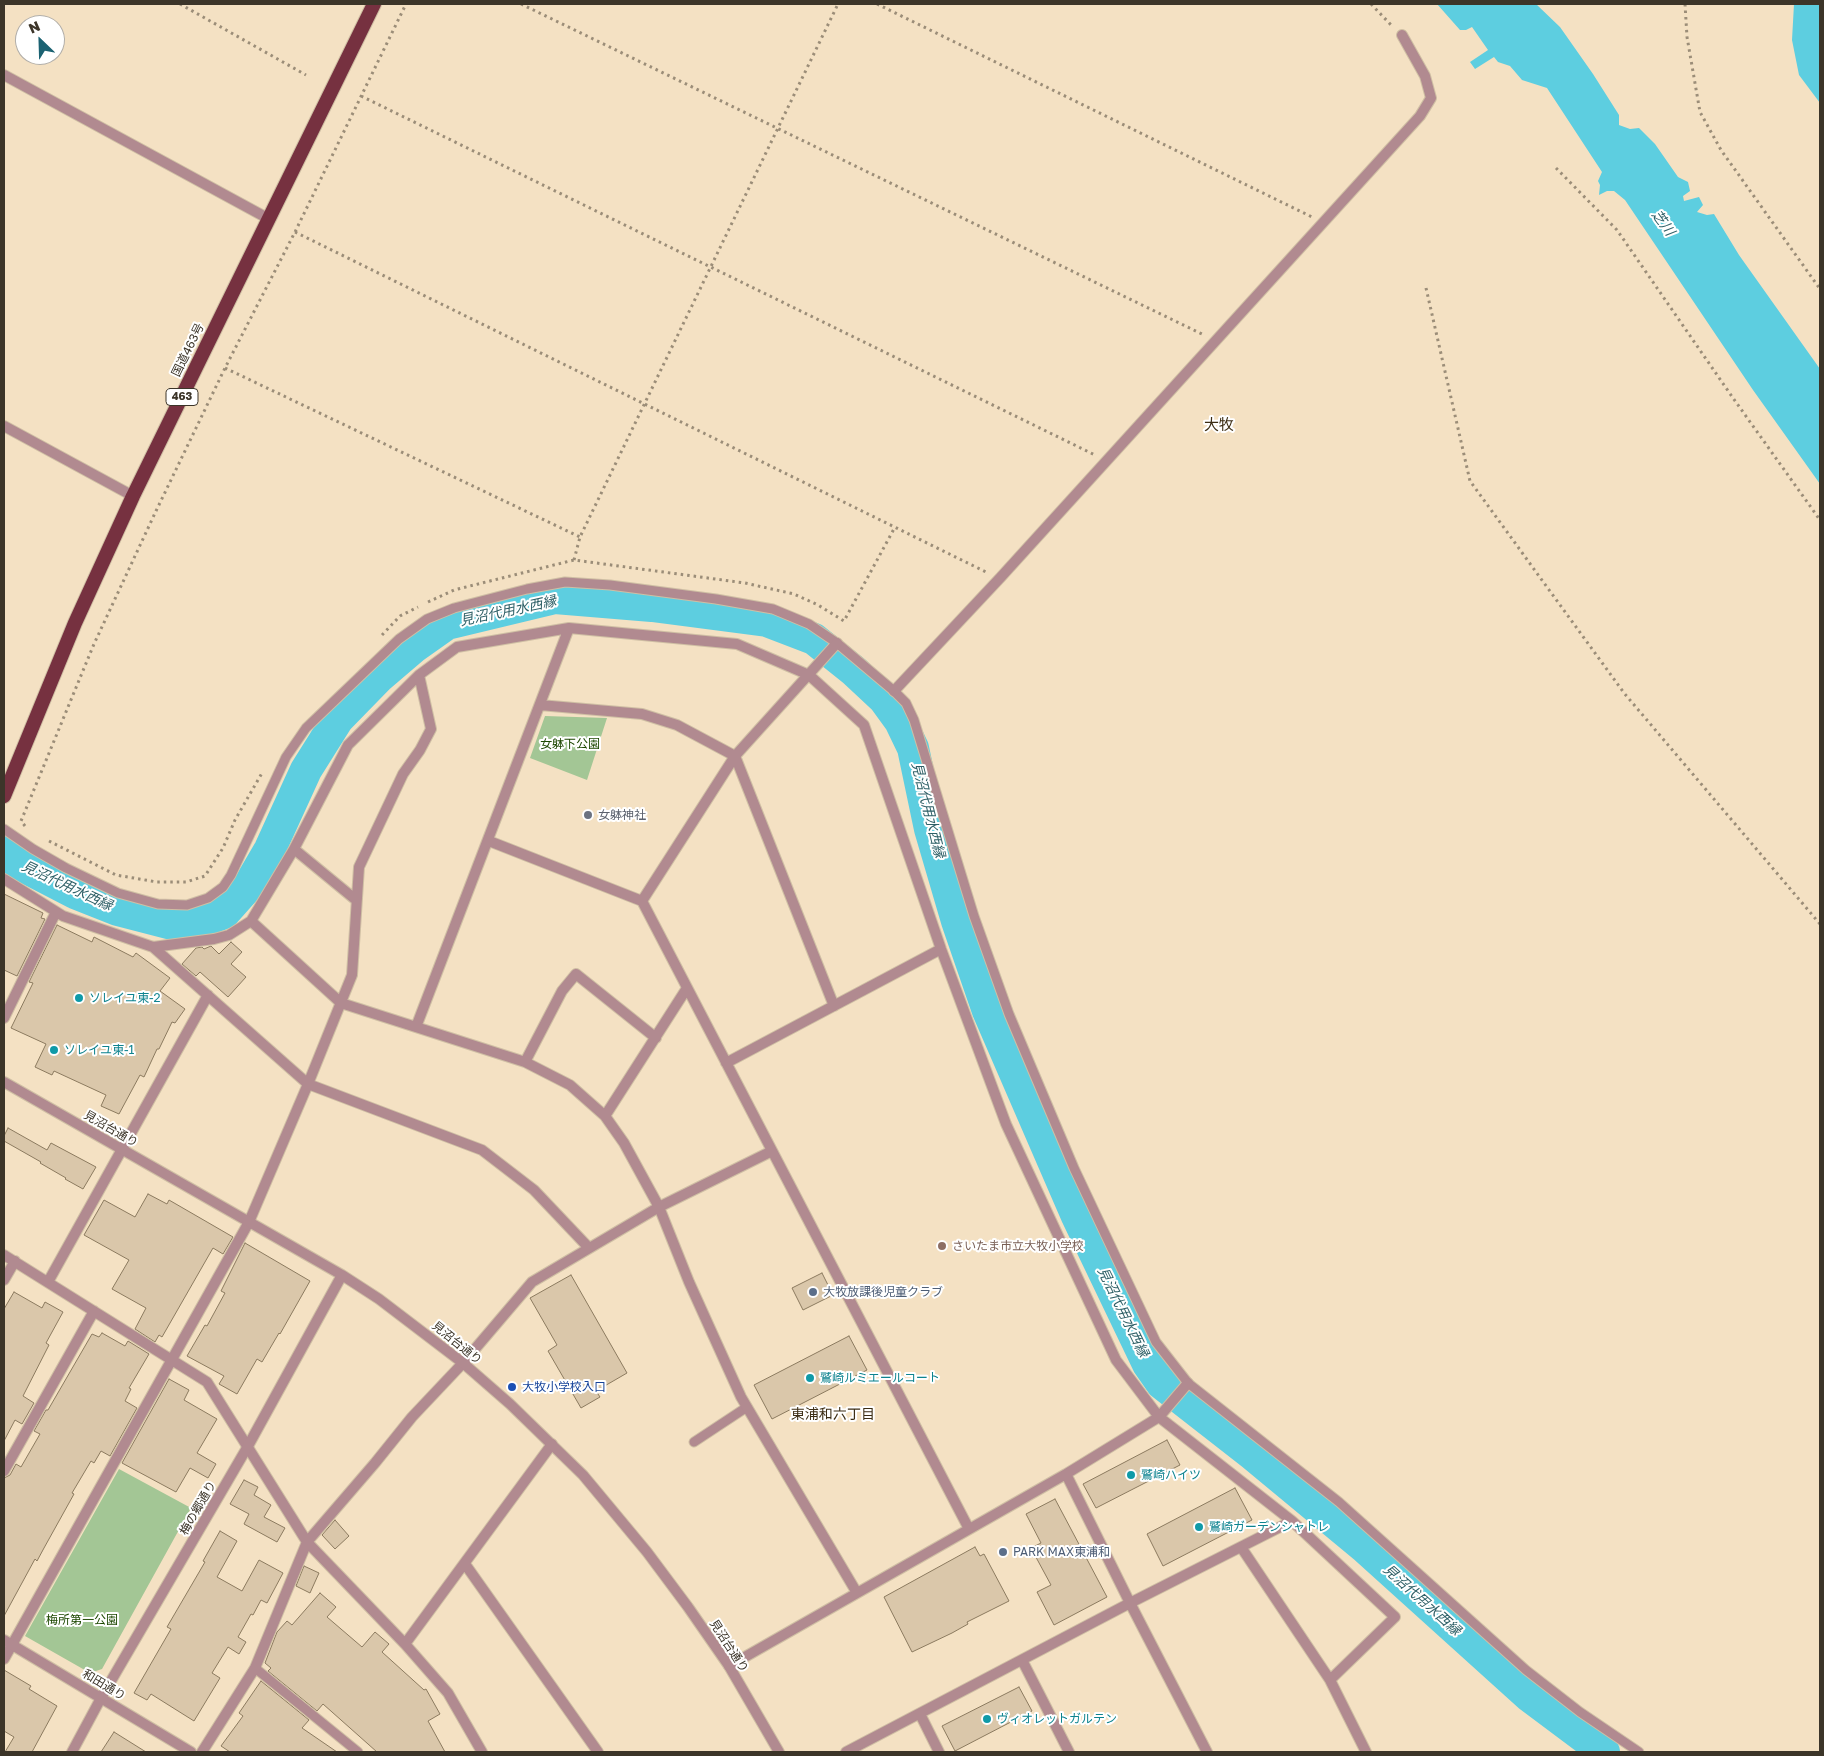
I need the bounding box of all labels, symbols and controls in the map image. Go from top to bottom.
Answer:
north arrow [15,15,65,65]
text: N [26,17,42,37]
water label: 芝川 [1648,207,1678,239]
street label: 国道463号 [169,321,207,379]
road number: 463 [166,388,198,406]
district label: 大牧 [1204,416,1234,434]
water label: 見沼代用水西縁 [458,593,558,629]
park label: 女躰下公園 [540,737,600,751]
water label: 見沼代用水西縁 [908,760,948,860]
place label: 女躰神社 [598,808,646,822]
marker: 女躰神社 [582,809,594,821]
water label: 見沼代用水西縁 [19,858,115,914]
place label: ソレイユ東-2 [89,991,161,1005]
marker: ソレイユ東-2 [73,992,85,1004]
place label: ソレイユ東-1 [64,1043,134,1057]
marker: ソレイユ東-1 [48,1044,60,1056]
street label: 見沼台通り [81,1108,141,1150]
place label: さいたま市立大牧小学校 [952,1239,1084,1253]
marker: さいたま市立大牧小学校 [936,1240,948,1252]
water label: 見沼代用水西縁 [1094,1264,1152,1360]
place label: 大牧放課後児童クラブ [823,1285,943,1299]
marker: 大牧放課後児童クラブ [807,1286,819,1298]
street label: 見沼台通り [429,1319,485,1367]
place label: 鷲崎ルミエールコート [820,1371,940,1385]
marker: 鷲崎ルミエールコート [804,1372,816,1384]
place label: 大牧小学校入口 [522,1380,606,1394]
marker: 大牧小学校入口 [506,1381,518,1393]
district label: 東浦和六丁目 [791,1407,875,1423]
place label: 鷲崎ハイツ [1141,1468,1201,1482]
marker: 鷲崎ハイツ [1125,1469,1137,1481]
street label: 梅の郷通り [177,1478,219,1538]
place label: 鷲崎ガーデンシャトレ [1209,1520,1329,1534]
marker: 鷲崎ガーデンシャトレ [1193,1521,1205,1533]
place label: PARK MAX東浦和 [1013,1545,1110,1559]
marker: PARK MAX東浦和 [997,1546,1009,1558]
water label: 見沼代用水西縁 [1380,1561,1464,1639]
park label: 梅所第一公園 [46,1613,118,1627]
street label: 見沼台通り [707,1617,751,1675]
street label: 和田通り [80,1666,128,1704]
place label: ヴィオレットガルテン [997,1712,1117,1726]
marker: ヴィオレットガルテン [981,1713,993,1725]

